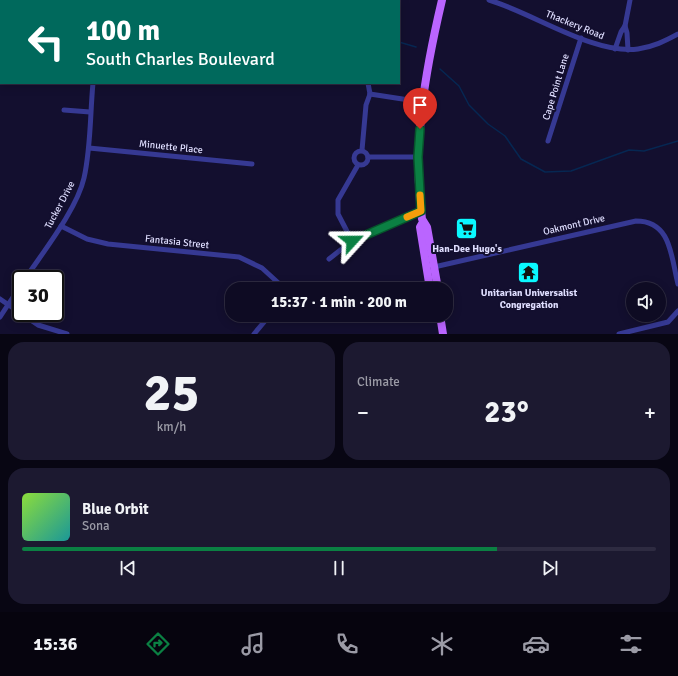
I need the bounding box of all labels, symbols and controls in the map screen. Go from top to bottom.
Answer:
street label: Thackery Road [544,8,606,42]
text: 100 m [86,14,160,48]
icon: left [20,16,72,68]
text: South Charles Boulevard [86,48,275,70]
street label: Cape Point Lane [540,52,572,122]
pin [403,88,437,129]
icon: arrive [409,94,431,116]
street label: Minuette Place [138,138,204,156]
street label: Tucker Drive [42,179,78,231]
street label: Oakmont Drive [542,212,606,238]
supermarket icon: Han-Dee Hugo's [454,216,480,242]
position arrow [331,220,373,262]
street label: Fantasia Street [144,233,210,251]
place label: Han-Dee Hugo's [432,243,502,255]
temple icon: Unitarian Universalist Congregation [516,260,542,286]
speed limit sign: 30 [12,270,64,322]
map controls [626,282,666,322]
button: sound [626,282,666,322]
place label: Unitarian Universalist Congregation [481,287,577,311]
text: 15:37 · 1 min · 200 m [271,293,407,311]
text: 25 [143,361,200,425]
text: Climate [357,374,400,390]
text: 23° [484,394,529,431]
text: − [357,399,369,426]
text: + [644,399,656,426]
text: km/h [157,419,186,435]
text: Blue Orbit [82,500,149,518]
text: Sona [82,518,110,534]
icon: previous [117,557,139,579]
icon: pause [328,557,350,579]
icon: next [539,557,561,579]
icon: directions [144,630,172,658]
icon: music [239,630,267,658]
icon: phone [333,630,361,658]
icon: climate [428,630,456,658]
icon: car [522,630,550,658]
icon: filters [617,630,645,658]
text: 15:36 [33,633,77,655]

